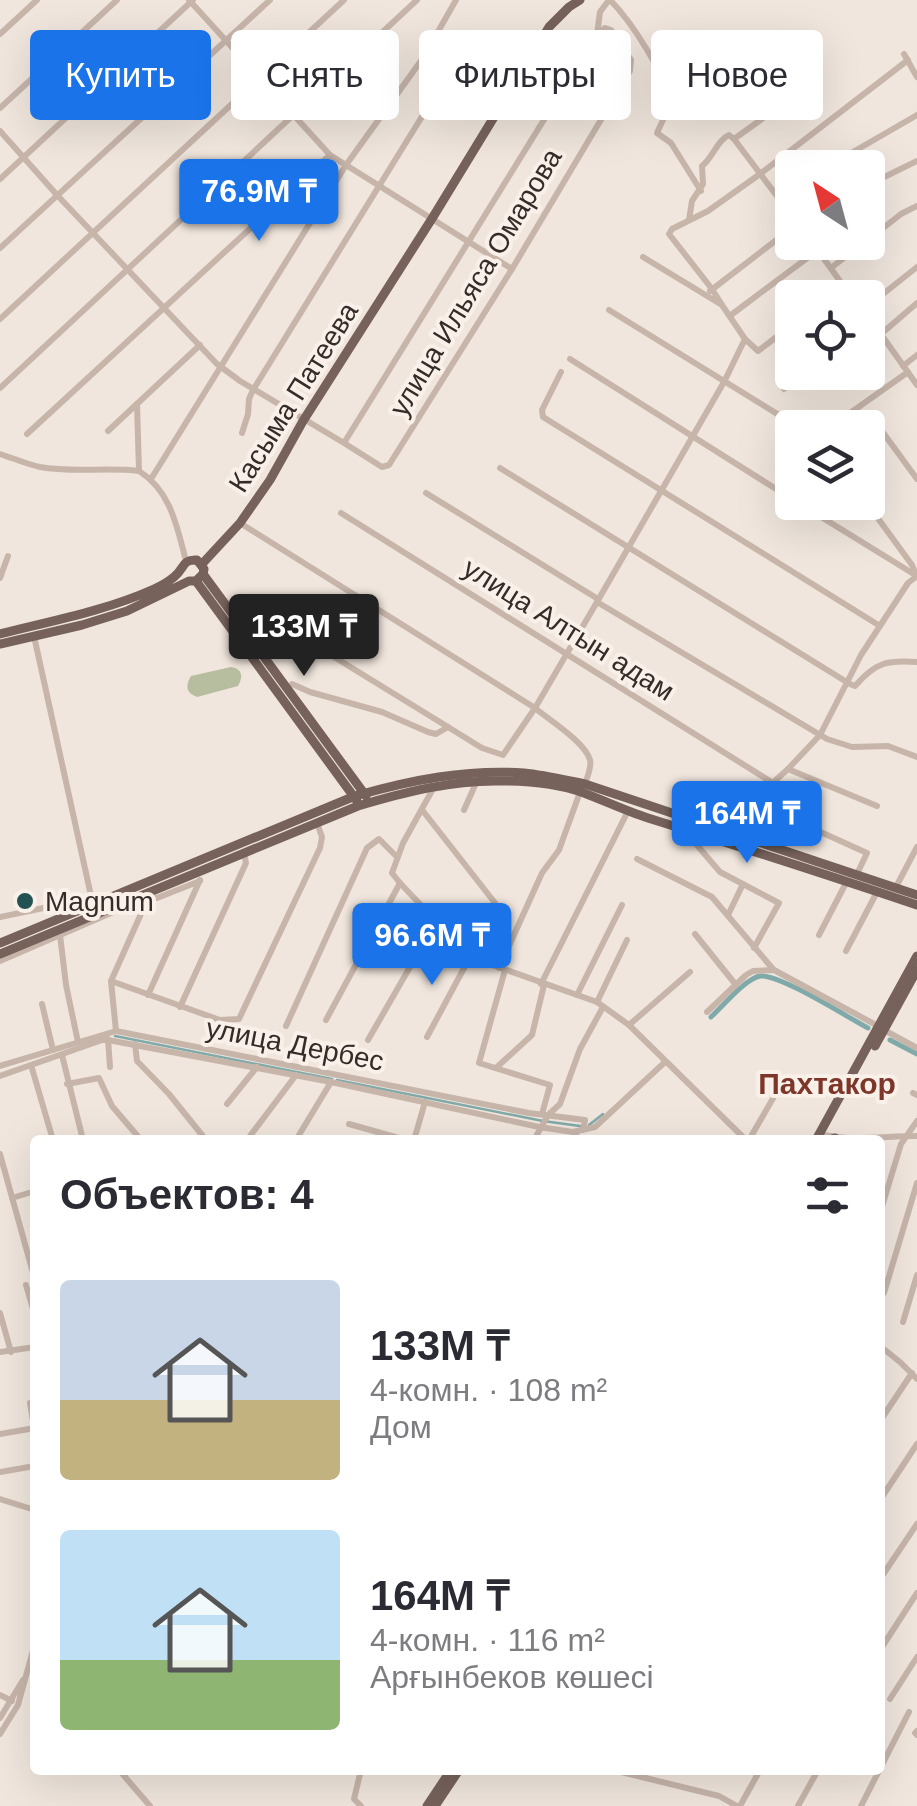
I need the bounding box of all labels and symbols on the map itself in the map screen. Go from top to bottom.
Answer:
street label: улица Ильяса Омарова [383,143,568,421]
north arrow [775,150,885,260]
pin: 76.9M ₸ [167,159,351,244]
street label: Касыма Патеева [223,296,364,498]
street label: улица Алтын адам [458,552,680,707]
pin: 133M ₸ [223,594,385,679]
pin: 164M ₸ [666,781,828,866]
place label: Magnum [45,886,154,917]
marker: Magnum [14,890,36,912]
pin: 96.6M ₸ [340,903,524,988]
street label: улица Дербес [204,1012,386,1077]
district label: Пахтакор [758,1067,896,1100]

